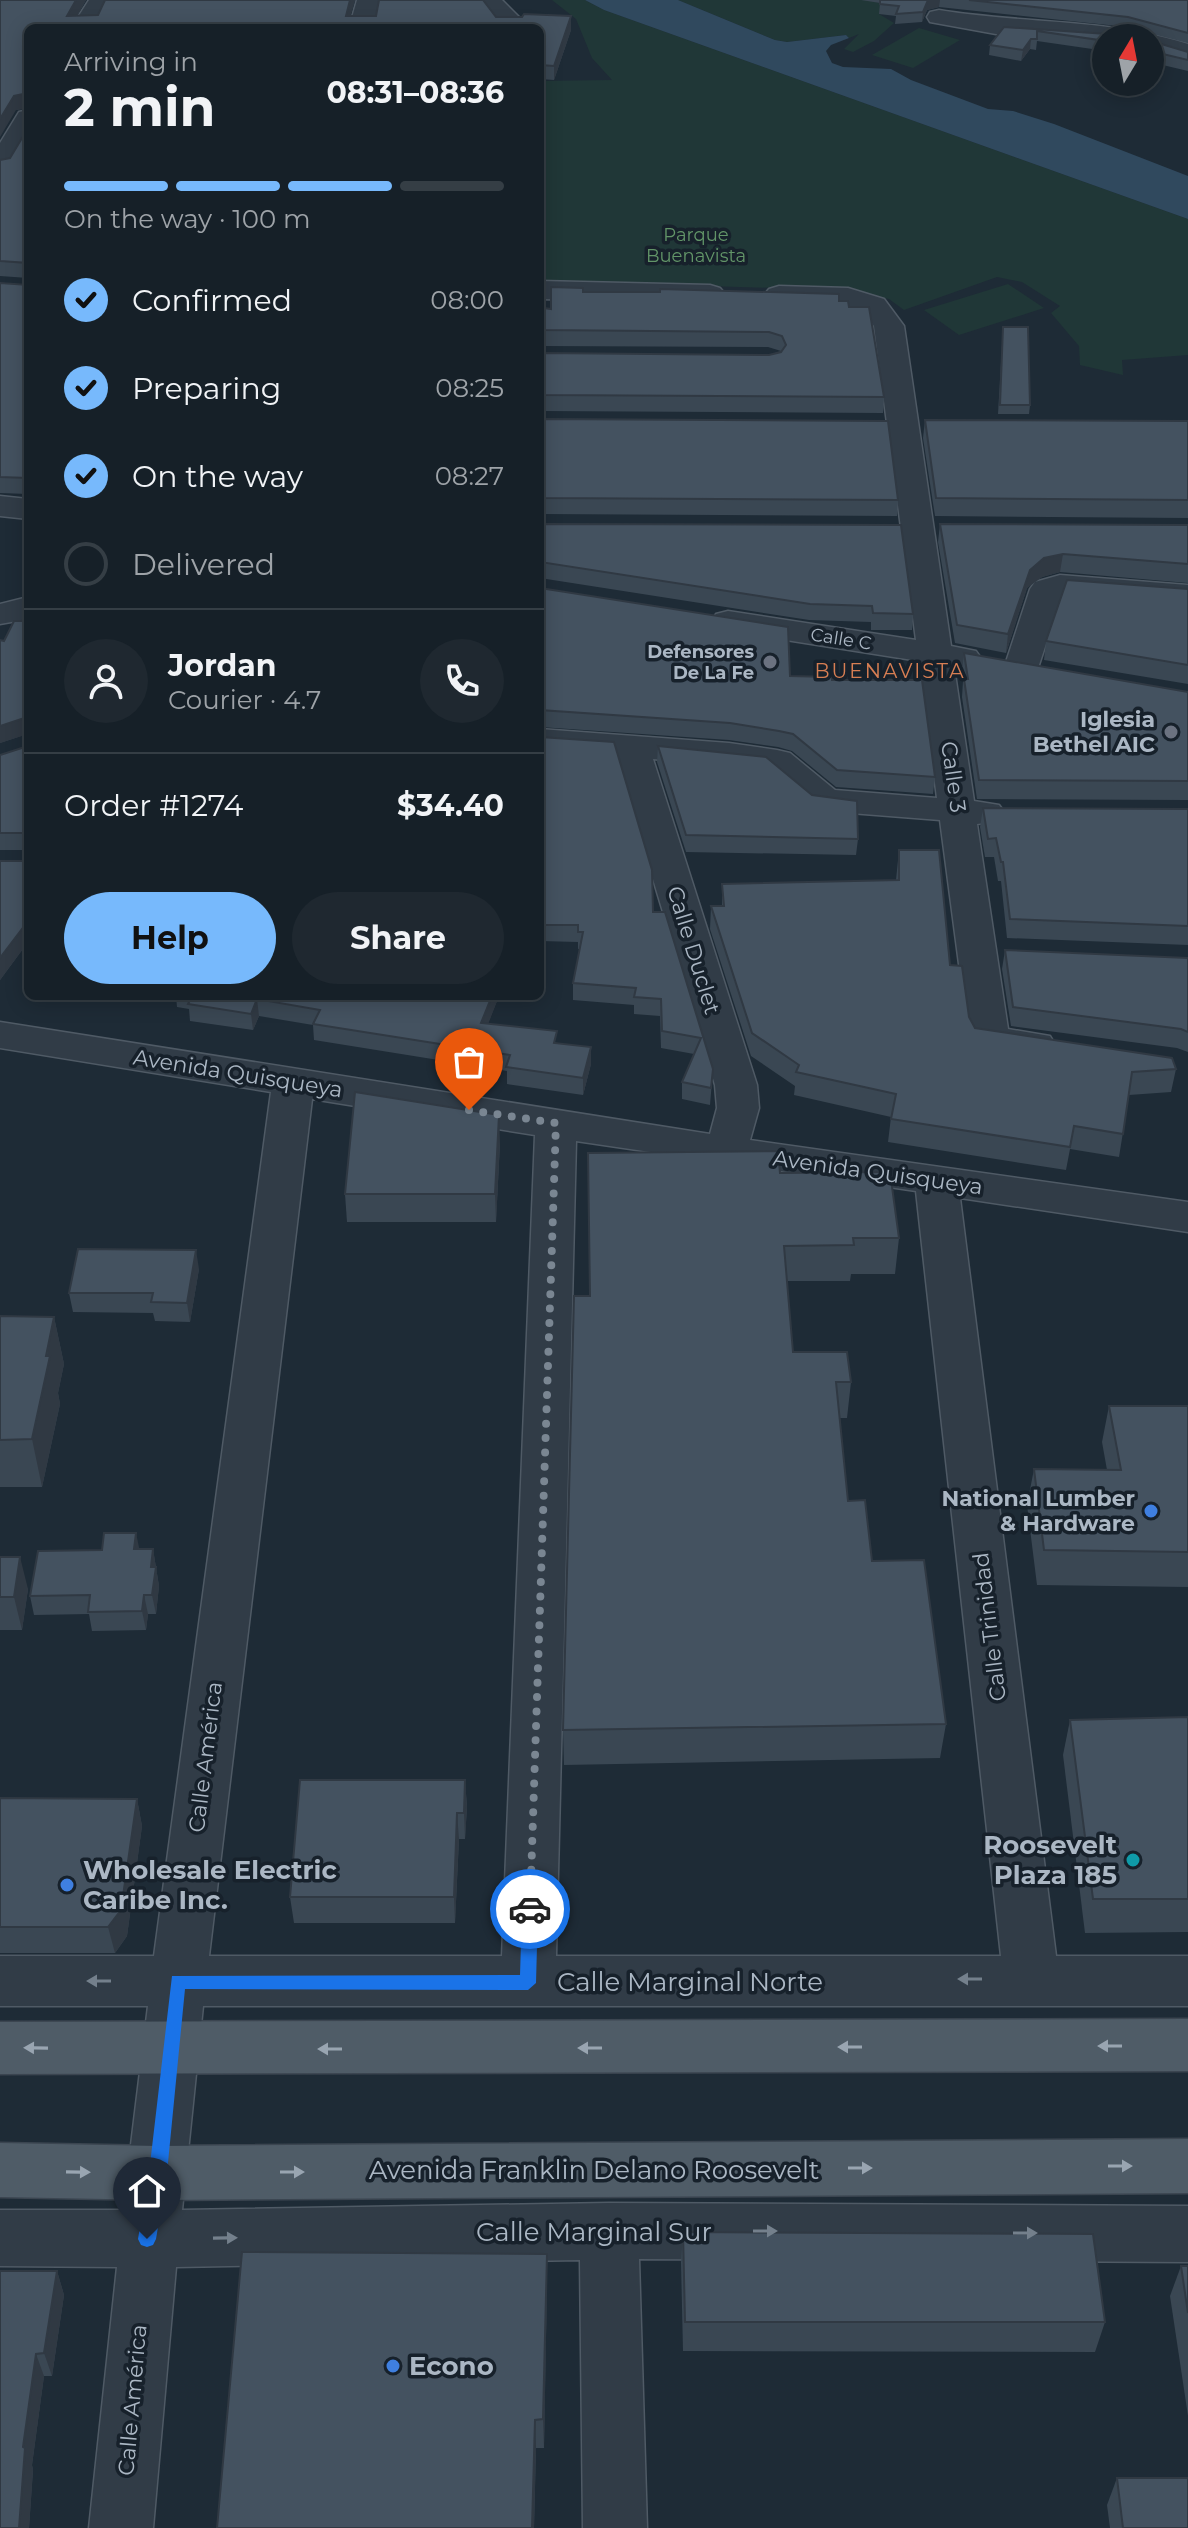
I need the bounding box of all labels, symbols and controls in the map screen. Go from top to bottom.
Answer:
north arrow [1092,24,1164,96]
map controls [1092,24,1164,96]
text: Arriving in [64,46,198,78]
text: 08:31–08:36 [326,74,504,111]
text: 2 min [64,76,216,139]
text: On the way · 100 m [64,203,311,235]
park label: Parque Buenavista [646,224,746,267]
icon: check [64,278,108,322]
text: Confirmed [132,282,292,319]
text: 08:00 [430,284,504,316]
icon: check [64,366,108,410]
text: Preparing [132,370,281,407]
text: 08:25 [435,372,504,404]
icon: check [64,454,108,498]
text: On the way [132,458,303,495]
text: 08:27 [435,460,504,492]
text: Delivered [132,546,275,583]
street label: Calle C [809,623,873,655]
button: person [64,639,148,723]
button: phone [420,639,504,723]
place label: Defensores De La Fe [647,641,754,684]
text: Jordan [168,647,277,684]
marker: Defensores De La Fe [761,653,779,671]
district label: BUENAVISTA [814,659,966,683]
text: Courier · 4.7 [168,684,321,716]
place label: Iglesia Bethel AIC [1033,706,1155,758]
marker: Iglesia Bethel AIC [1162,723,1180,741]
street label: Calle 3 [935,740,972,814]
text: Order #1274 [64,787,243,824]
text: $34.40 [397,787,504,824]
street label: Calle Duclet [661,883,726,1018]
button: Help [64,892,276,984]
button: Share [292,892,504,984]
pin [435,1028,503,1110]
icon: bag [447,1040,491,1084]
street label: Avenida Quisqueya [131,1044,345,1103]
street label: Avenida Quisqueya [771,1144,985,1201]
place label: National Lumber & Hardware [941,1485,1135,1537]
marker: National Lumber & Hardware [1142,1502,1160,1520]
street label: Calle Trinidad [967,1551,1012,1703]
street label: Calle América [183,1680,228,1834]
place label: Roosevelt Plaza 185 [983,1829,1117,1891]
marker: Roosevelt Plaza 185 [1124,1851,1142,1869]
place label: Wholesale Electric Caribe Inc. [83,1854,337,1916]
courier [490,1869,570,1949]
marker: Wholesale Electric Caribe Inc. [58,1876,76,1894]
icon: car [508,1887,552,1931]
street label: Calle Marginal Norte [557,1966,823,1998]
one-way arrow [957,1973,982,1986]
one-way arrow [86,1975,111,1987]
one-way arrow [1097,2040,1122,2052]
one-way arrow [837,2041,862,2053]
one-way arrow [23,2042,48,2054]
one-way arrow [577,2042,602,2054]
one-way arrow [317,2043,342,2055]
street label: Avenida Franklin Delano Roosevelt [369,2154,819,2186]
pin [113,2157,181,2239]
one-way arrow [1108,2160,1133,2172]
one-way arrow [848,2162,873,2174]
one-way arrow [66,2165,91,2178]
one-way arrow [280,2166,305,2178]
icon: home [125,2169,169,2213]
street label: Calle Marginal Sur [476,2216,712,2248]
one-way arrow [753,2225,778,2237]
one-way arrow [1013,2227,1038,2239]
one-way arrow [213,2231,238,2244]
street label: Calle América [112,2323,153,2477]
place label: Econo [409,2350,494,2382]
marker: Econo [384,2357,402,2375]

